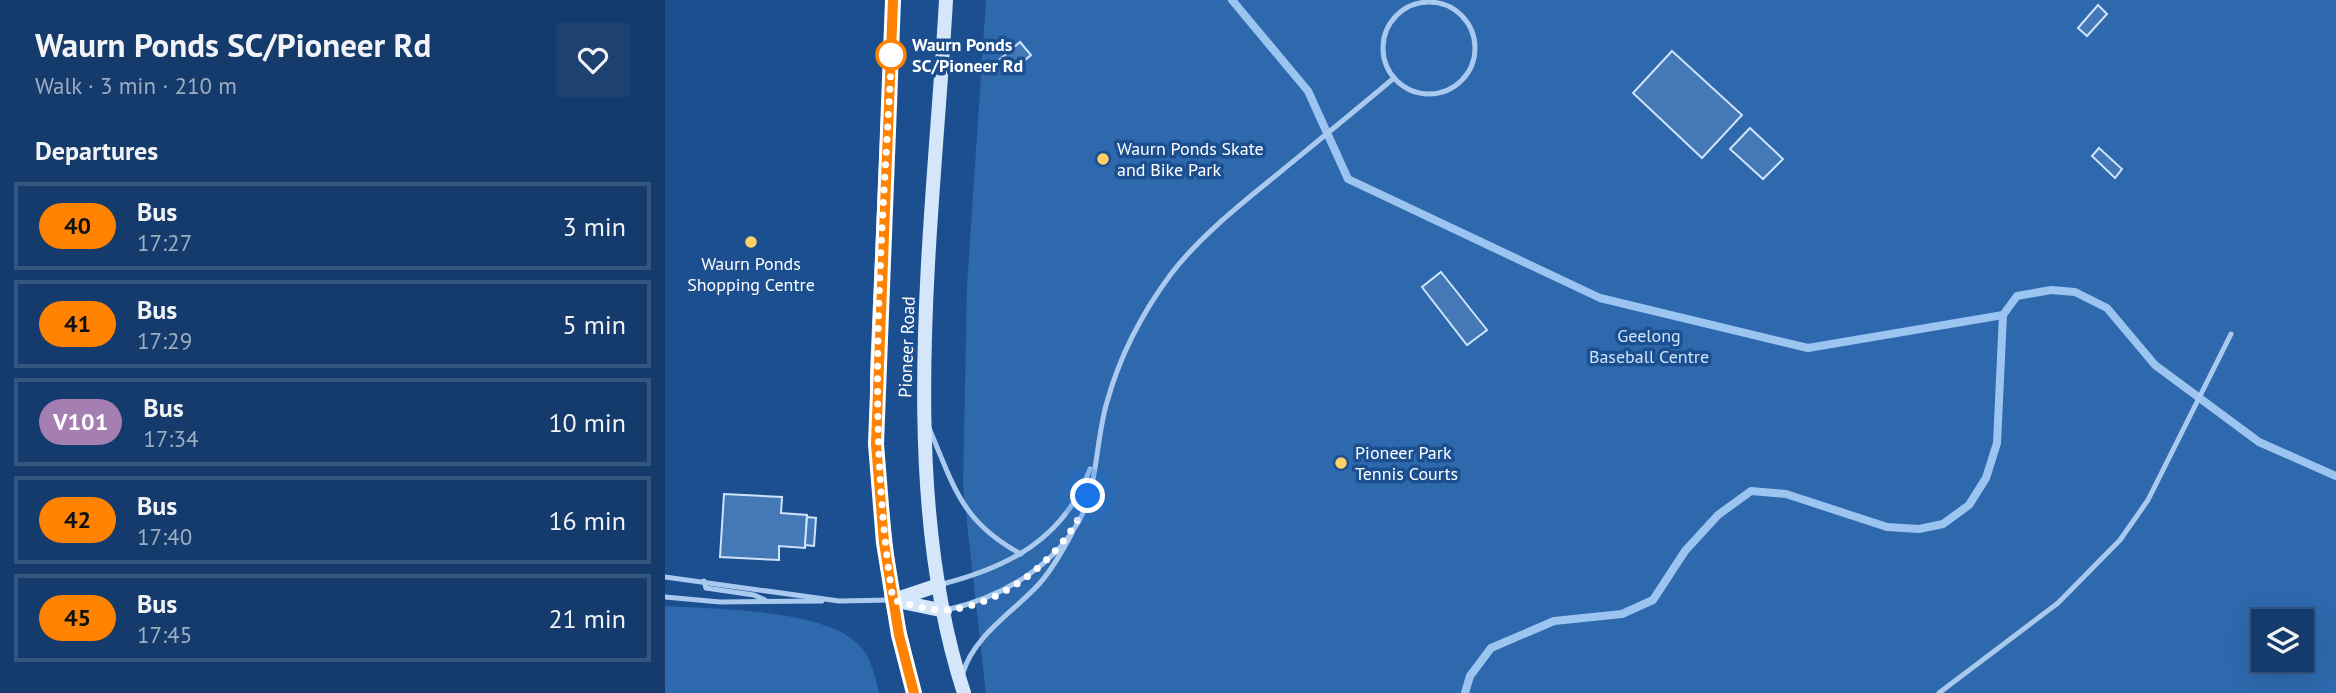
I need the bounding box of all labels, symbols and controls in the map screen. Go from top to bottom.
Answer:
text: Waurn Ponds SC/Pioneer Rd [35,23,431,66]
button: heart [556,23,630,97]
place label: Waurn Ponds SC/Pioneer Rd [912,33,1023,77]
marker: Waurn Ponds SC/Pioneer Rd [876,40,906,70]
text: Walk · 3 min · 210 m [35,71,237,100]
text: Departures [35,134,158,167]
place label: Waurn Ponds Skate and Bike Park [1117,137,1264,181]
marker: Waurn Ponds Skate and Bike Park [1095,151,1111,167]
text: Bus [137,195,177,228]
text: 40 [64,210,91,241]
text: 3 min [563,210,626,243]
text: 17:27 [137,228,192,257]
marker: Waurn Ponds Shopping Centre [743,234,759,250]
place label: Waurn Ponds Shopping Centre [687,252,815,296]
text: Bus [137,293,177,326]
street label: Pioneer Road [893,296,920,398]
text: 41 [64,308,91,339]
text: 5 min [563,308,626,341]
park label: Geelong Baseball Centre [1589,324,1709,368]
text: 17:29 [137,326,192,355]
text: Bus [143,391,184,424]
text: V101 [53,406,108,437]
text: 10 min [548,406,626,439]
text: 17:34 [143,424,198,453]
place label: Pioneer Park Tennis Courts [1355,441,1458,485]
marker: Pioneer Park Tennis Courts [1333,455,1349,471]
your location [1070,478,1105,513]
text: Bus [137,489,177,522]
text: 42 [64,504,91,535]
text: 16 min [548,504,626,537]
text: 17:40 [137,522,192,551]
text: Bus [137,587,177,620]
text: 45 [64,602,91,633]
text: 21 min [548,602,626,635]
map controls [2251,609,2314,672]
button: layers [2251,609,2314,672]
text: 17:45 [137,620,192,649]

